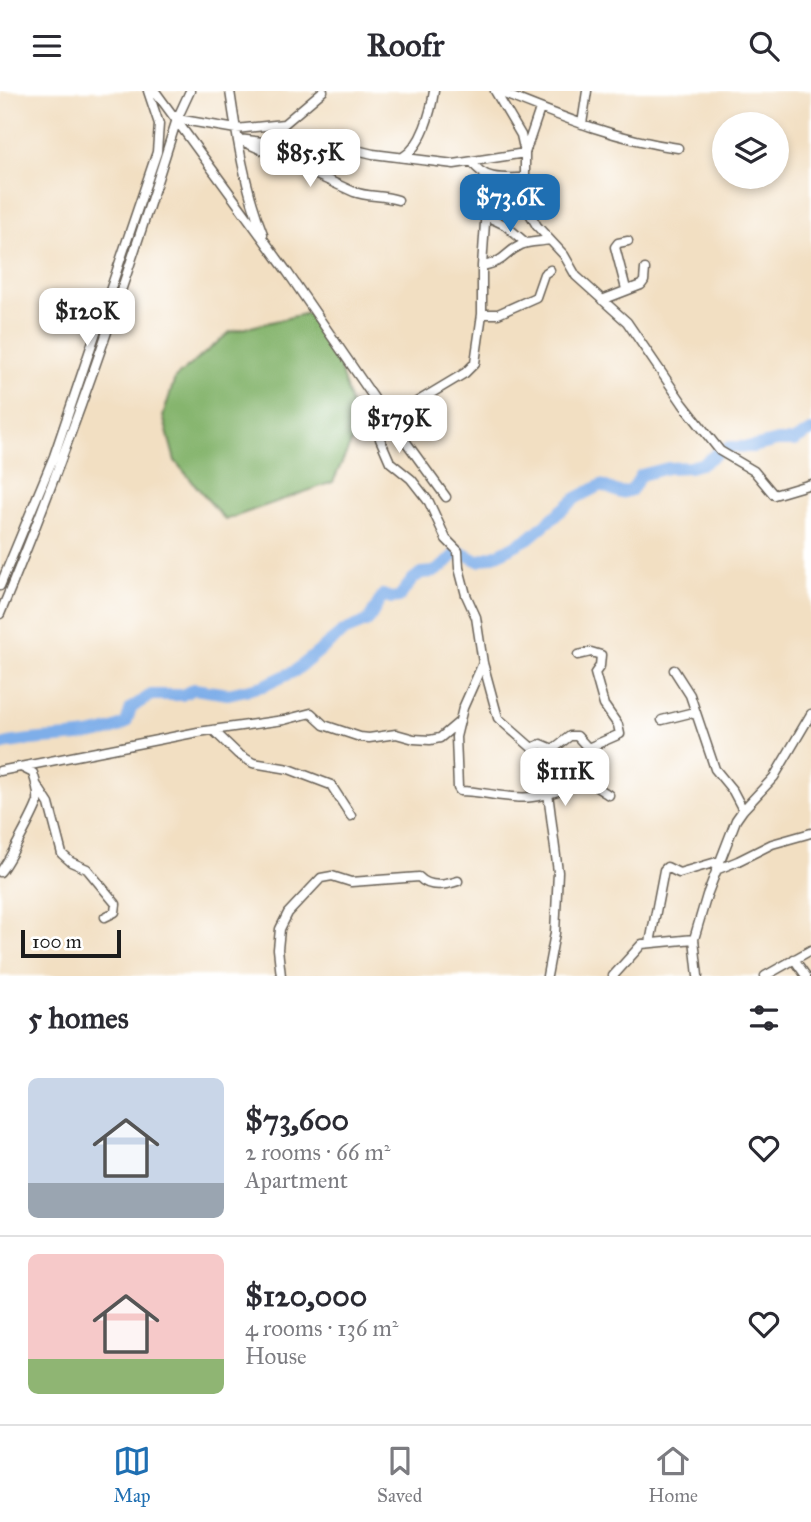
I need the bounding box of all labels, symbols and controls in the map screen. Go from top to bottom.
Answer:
text: Roofr [367,26,444,65]
icon: menu [28,27,66,65]
icon: search [745,27,783,65]
map controls [712,112,789,189]
button: layers [712,112,789,189]
pin: $85.5K [253,129,367,189]
text: $85.5K [276,138,344,166]
pin: $73.6K [453,174,567,234]
text: $73.6K [476,183,544,211]
pin: $120K [38,289,136,348]
text: $120K [55,297,119,325]
pin: $179K [350,395,448,455]
text: $179K [367,404,431,432]
pin: $111K [516,749,614,808]
text: $111K [536,757,594,785]
scale bar [21,927,121,959]
text: 100 m [32,930,82,953]
icon: filters [745,999,783,1037]
text: 5 homes [28,1000,129,1036]
text: $73,600 [245,1102,349,1138]
icon: home [84,1106,168,1190]
icon: heart [745,1129,783,1167]
text: 2 rooms · 66 m² [245,1138,390,1166]
text: Apartment [245,1166,348,1194]
text: $120,000 [245,1278,367,1314]
icon: home [84,1282,168,1366]
icon: heart [745,1305,783,1343]
text: 4 rooms · 136 m² [245,1314,398,1342]
text: House [245,1342,307,1370]
tab: Map [113,1442,151,1507]
tab: Saved [377,1442,422,1507]
tab: Home [648,1442,698,1507]

